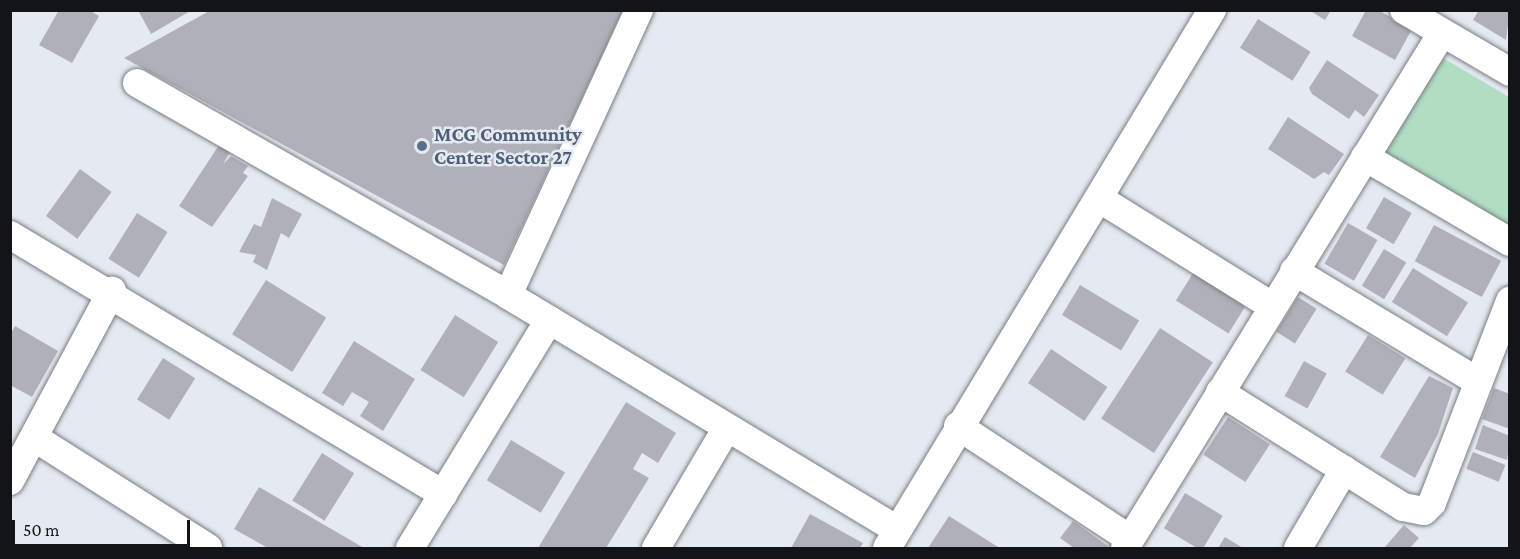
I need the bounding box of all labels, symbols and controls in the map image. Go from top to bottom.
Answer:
place label: MCG Community Center Sector 27 [434,122,582,169]
marker: MCG Community Center Sector 27 [415,139,429,153]
scale bar [15,508,194,546]
text: 50 m [23,520,60,540]

